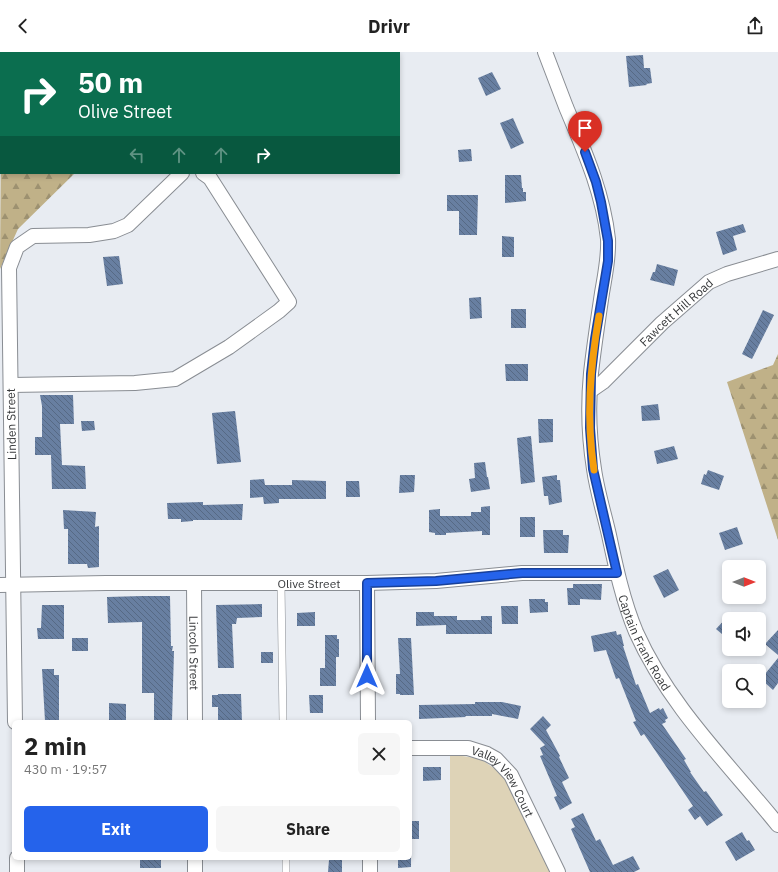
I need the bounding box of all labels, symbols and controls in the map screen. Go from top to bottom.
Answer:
icon: back [12,15,34,37]
text: Drivr [368,15,410,38]
icon: share [744,15,766,37]
text: 50 m [78,64,143,101]
icon: right [12,68,64,120]
text: Olive Street [78,100,172,123]
pin [568,111,602,152]
icon: arrive [574,117,596,139]
icon: left [126,144,148,166]
icon: ahead [168,144,190,166]
icon: ahead [210,144,232,166]
icon: right [252,144,274,166]
street label: Fawcett Hill Road [636,275,716,349]
street label: Linden Street [3,388,19,460]
north arrow [722,560,766,604]
map controls [722,560,766,708]
street label: Olive Street [277,576,340,591]
street label: Captain Frank Road [616,593,674,693]
button: sound [722,612,766,656]
street label: Lincoln Street [187,616,202,690]
position arrow [346,655,388,697]
button: search [722,664,766,708]
text: 2 min [24,730,87,762]
button: close [358,733,400,775]
street label: Valley View Court [470,742,538,819]
text: 430 m · 19:57 [24,761,107,778]
button: Exit [24,806,208,852]
button: Share [216,806,400,852]

